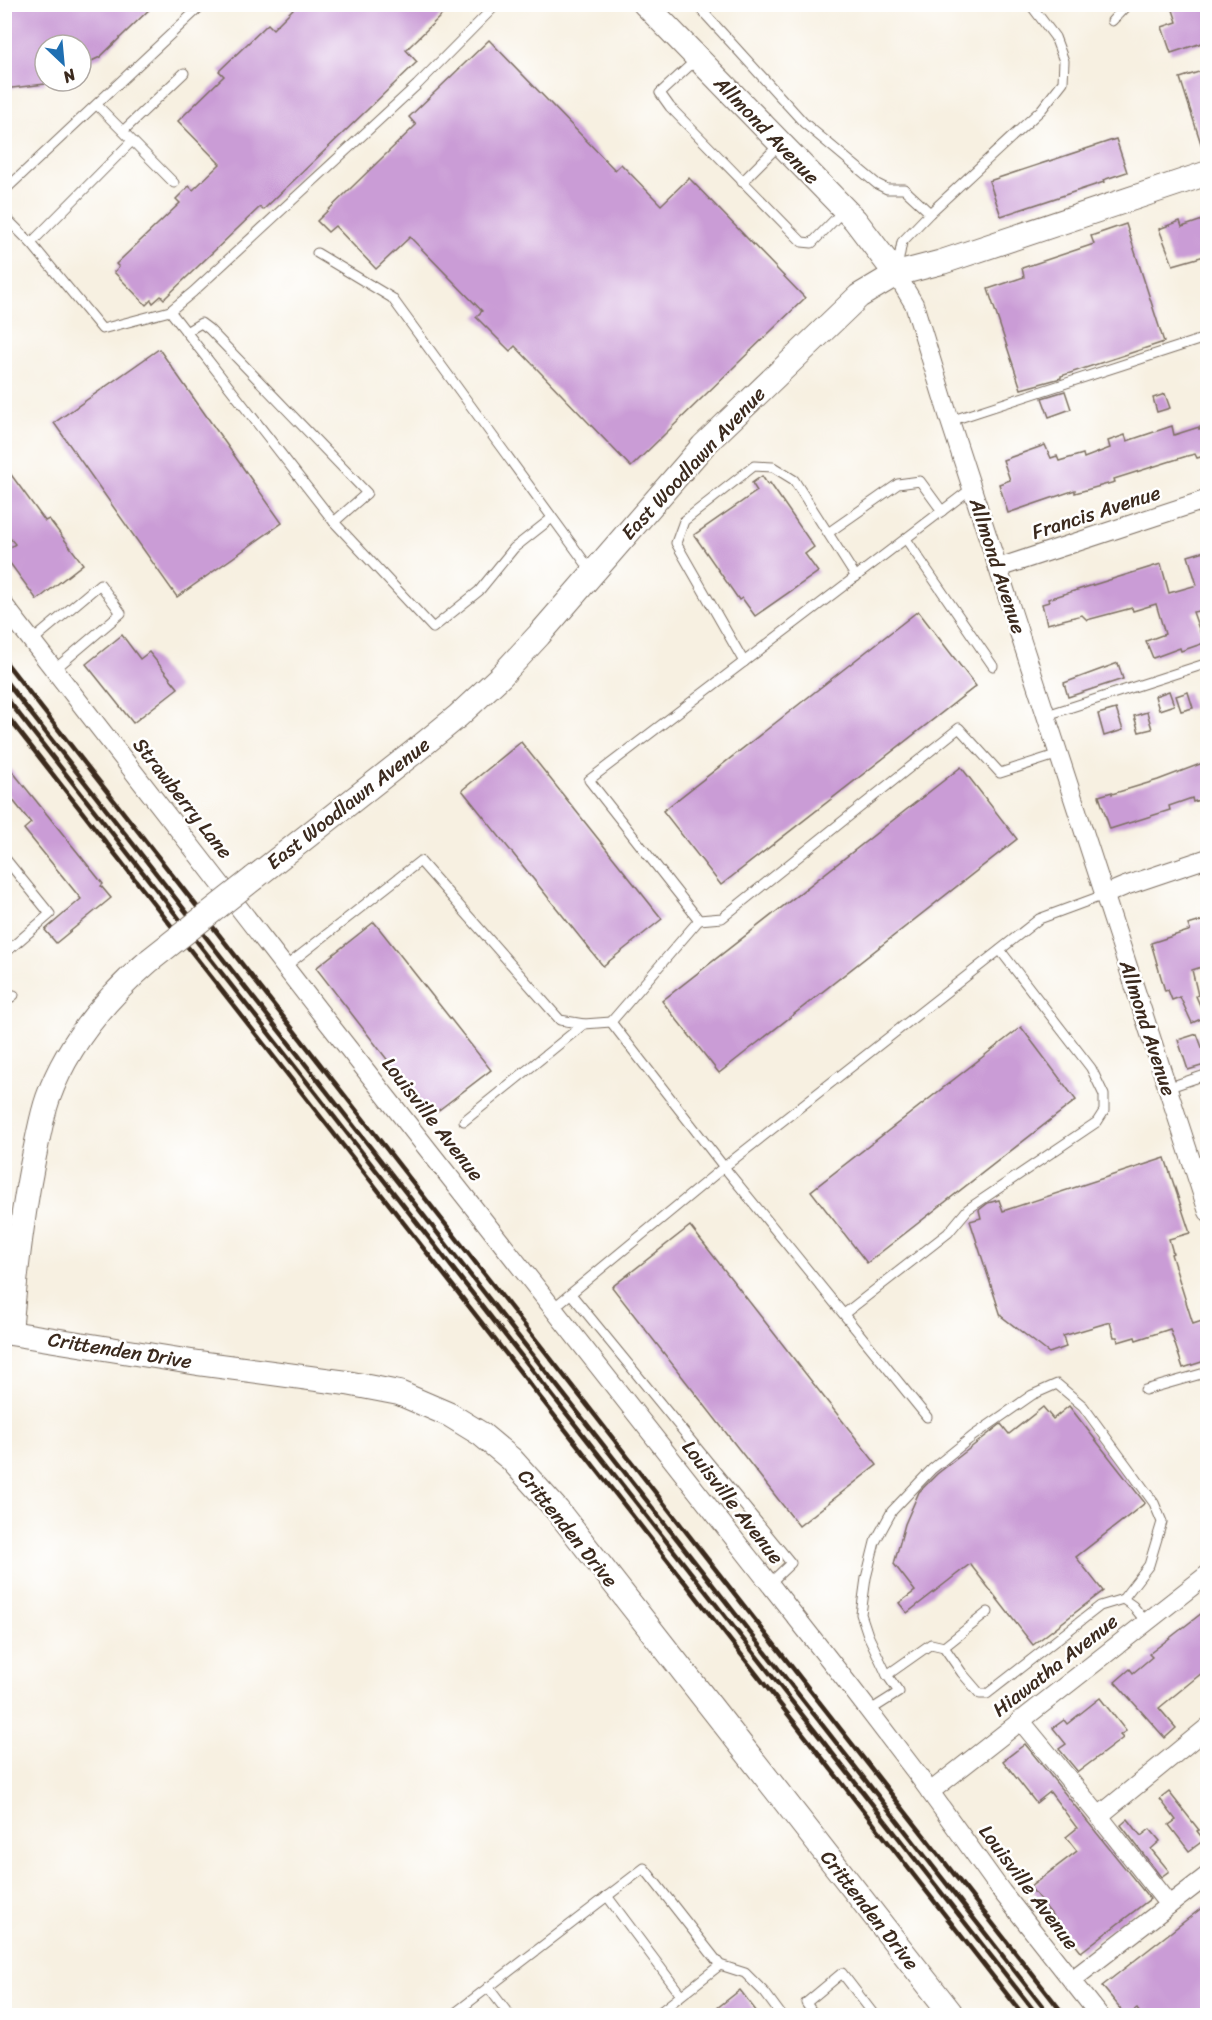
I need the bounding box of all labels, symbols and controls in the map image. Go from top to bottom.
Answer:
north arrow [33,33,93,93]
text: N [57,60,82,92]
street label: Allmond Avenue [704,67,828,193]
street label: East Woodlawn Avenue [612,378,775,549]
street label: Francis Avenue [1027,475,1165,550]
street label: Allmond Avenue [959,493,1036,639]
street label: East Woodlawn Avenue [259,728,438,879]
street label: Strawberry Lane [124,730,242,867]
street label: Allmond Avenue [1109,955,1186,1101]
street label: Louisville Avenue [372,1049,493,1189]
street label: Crittenden Drive [45,1322,194,1379]
street label: Louisville Avenue [672,1432,793,1572]
street label: Crittenden Drive [508,1461,627,1596]
street label: Hiawatha Avenue [984,1605,1126,1726]
street label: Louisville Avenue [969,1817,1088,1958]
street label: Crittenden Drive [811,1842,928,1978]

